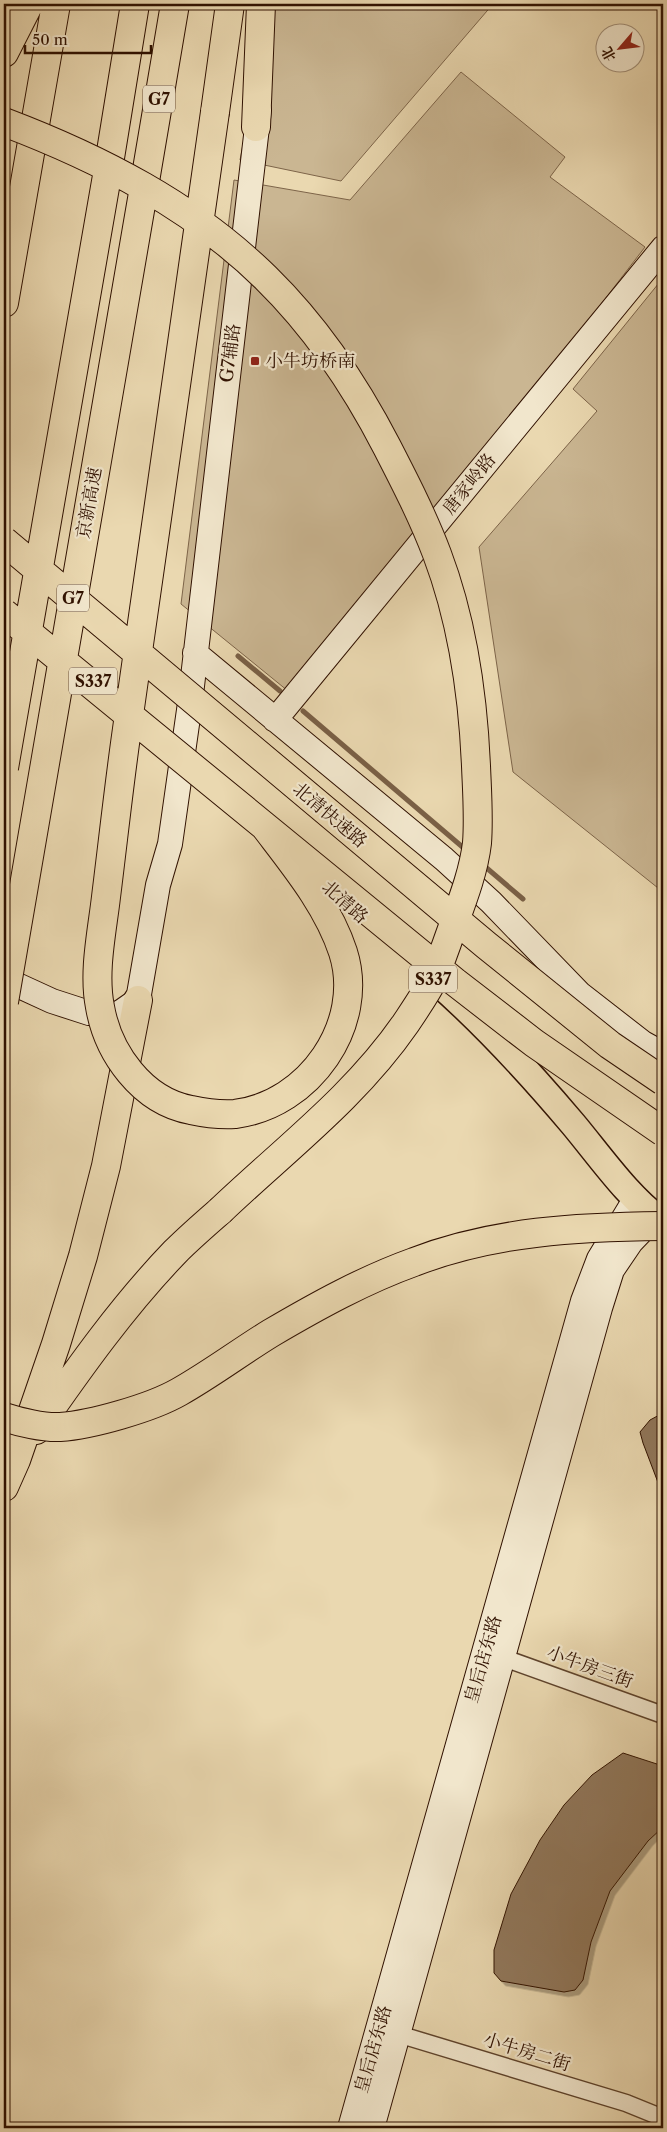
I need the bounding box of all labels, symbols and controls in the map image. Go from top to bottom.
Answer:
scale bar [25,22,151,54]
north arrow [594,22,644,72]
text: 50 m [32,30,68,49]
text: 北 [597,44,620,65]
road number: G7 [143,86,175,112]
street label: G7辅路 [215,322,245,384]
place label: 小牛坊桥南 [265,350,355,372]
marker: 小牛坊桥南 [249,355,261,367]
street label: 唐家岭路 [438,449,500,519]
street label: 京新高速 [72,466,106,540]
road number: G7 [57,584,89,612]
road number: S337 [69,668,117,694]
street label: 北清快速路 [288,778,372,852]
street label: 北清路 [317,876,373,928]
road number: S337 [409,966,457,992]
street label: 皇后店东路 [460,1613,506,1705]
street label: 小牛房三街 [544,1641,636,1693]
street label: 皇后店东路 [350,2003,396,2095]
street label: 小牛房二街 [481,2028,573,2076]

